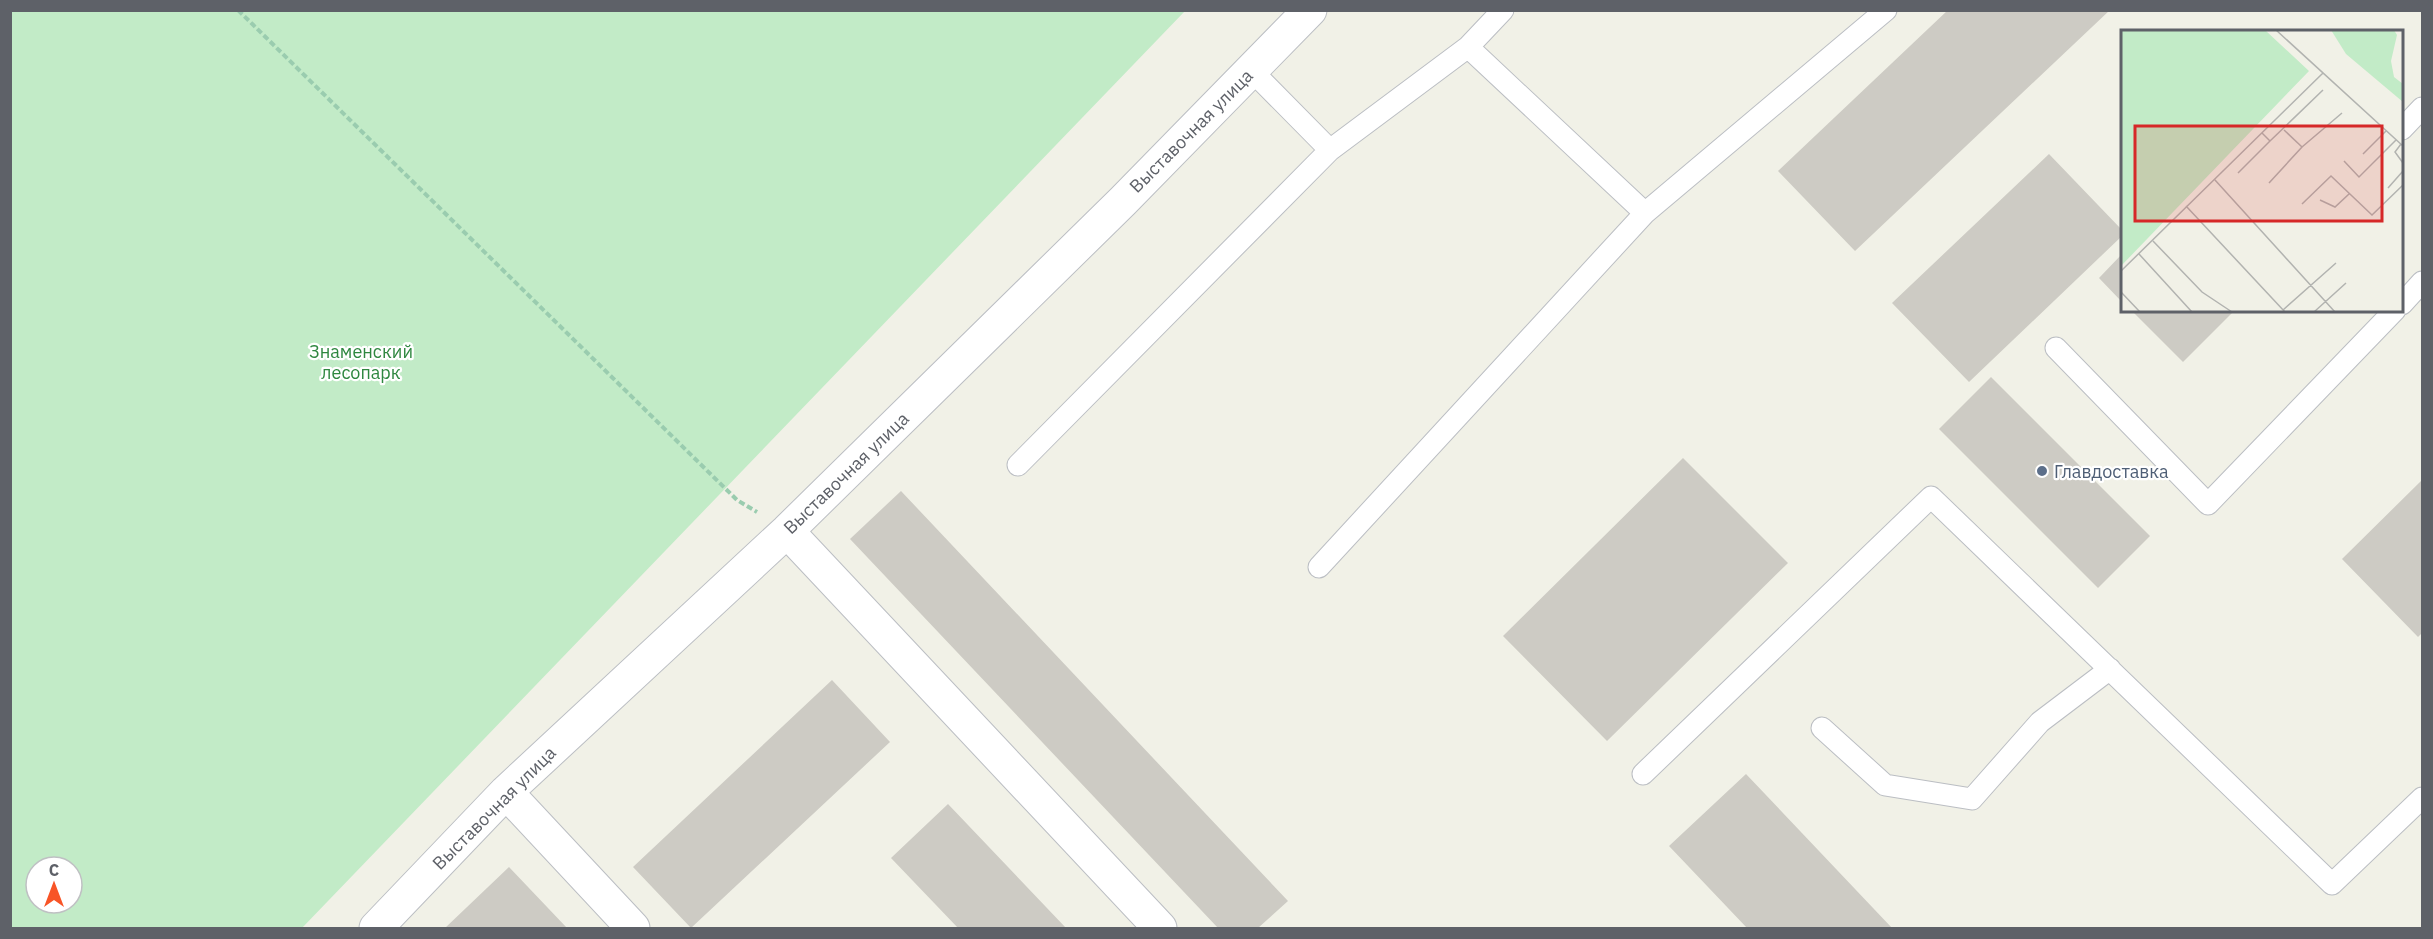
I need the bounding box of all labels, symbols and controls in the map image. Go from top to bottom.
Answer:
inset map [2121,30,2403,312]
street label: Выставочная улица [1124,64,1258,198]
park label: Знаменский лесопарк [309,340,413,384]
street label: Выставочная улица [778,407,914,539]
place label: Главдоставка [2054,460,2169,483]
marker: Главдоставка [2035,464,2049,478]
street label: Выставочная улица [427,741,561,875]
north arrow [24,855,84,915]
text: С [49,860,59,880]

